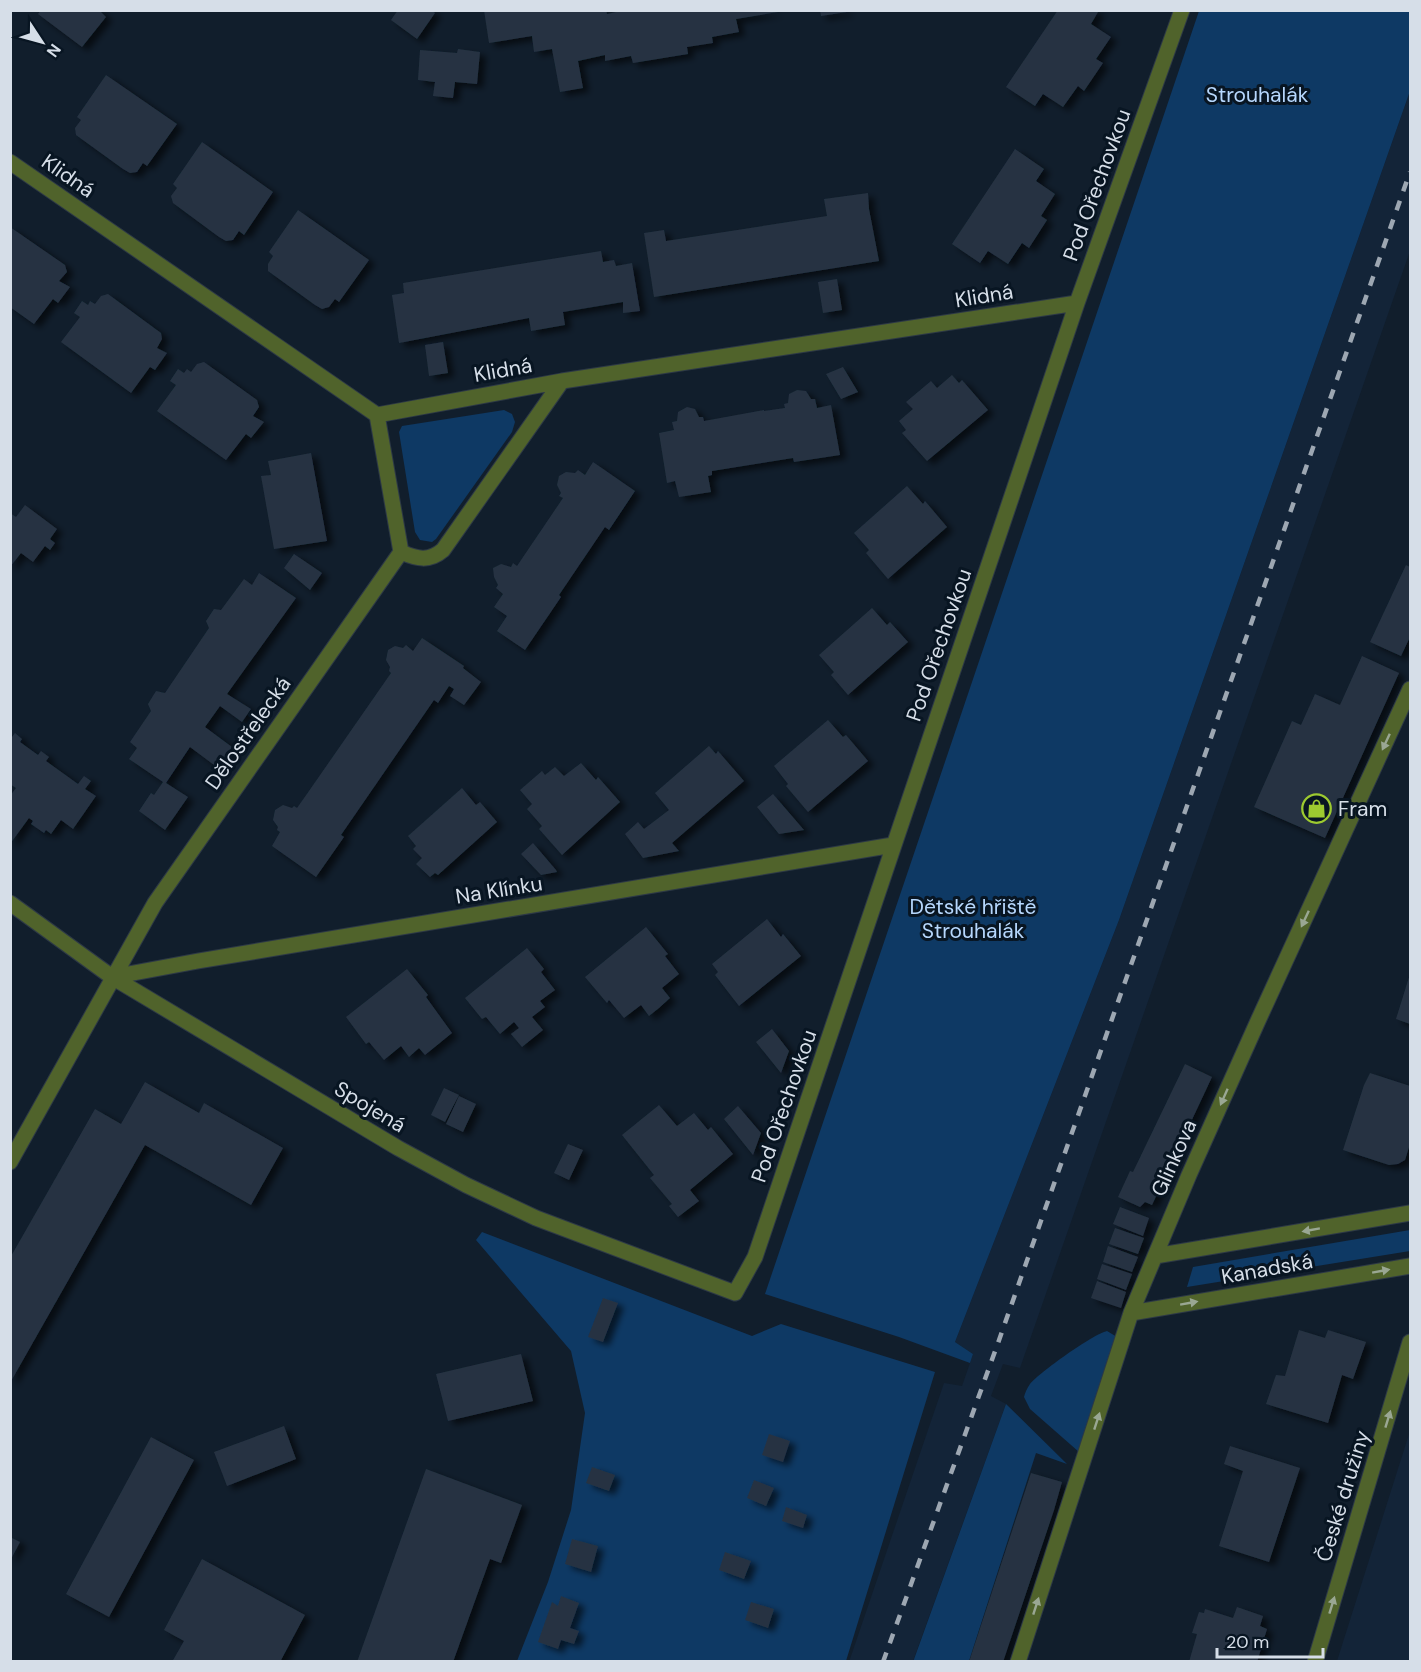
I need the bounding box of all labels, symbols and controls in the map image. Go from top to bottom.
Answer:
north arrow [12,12,72,72]
text: N [42,40,66,61]
park label: Strouhalák [1206,81,1309,109]
street label: Pod Ořechovkou [1057,105,1137,265]
street label: Klidná [36,148,100,204]
street label: Klidná [953,278,1015,314]
street label: Klidná [472,351,534,389]
street label: Pod Ořechovkou [900,565,978,725]
street label: Dělostřelecká [199,671,297,795]
one-way arrow [1381,733,1390,751]
shop icon: Fram [1301,793,1333,825]
place label: Fram [1338,795,1387,823]
street label: Na Klínku [453,869,545,911]
park label: Dětské hřiště Strouhalák [910,893,1037,945]
one-way arrow [1300,911,1309,928]
street label: Pod Ořechovkou [745,1026,823,1186]
street label: Spojená [329,1075,411,1139]
one-way arrow [1219,1088,1229,1106]
street label: Glinkova [1145,1115,1203,1201]
one-way arrow [1302,1225,1321,1234]
street label: Kanadská [1219,1247,1315,1291]
one-way arrow [1372,1266,1391,1275]
one-way arrow [1180,1299,1199,1308]
one-way arrow [1384,1409,1393,1427]
one-way arrow [1093,1412,1102,1430]
street label: České družiny [1310,1427,1376,1565]
one-way arrow [1328,1596,1337,1614]
one-way arrow [1032,1597,1041,1615]
scale bar [1217,1621,1324,1659]
text: 20 m [1226,1630,1269,1654]

